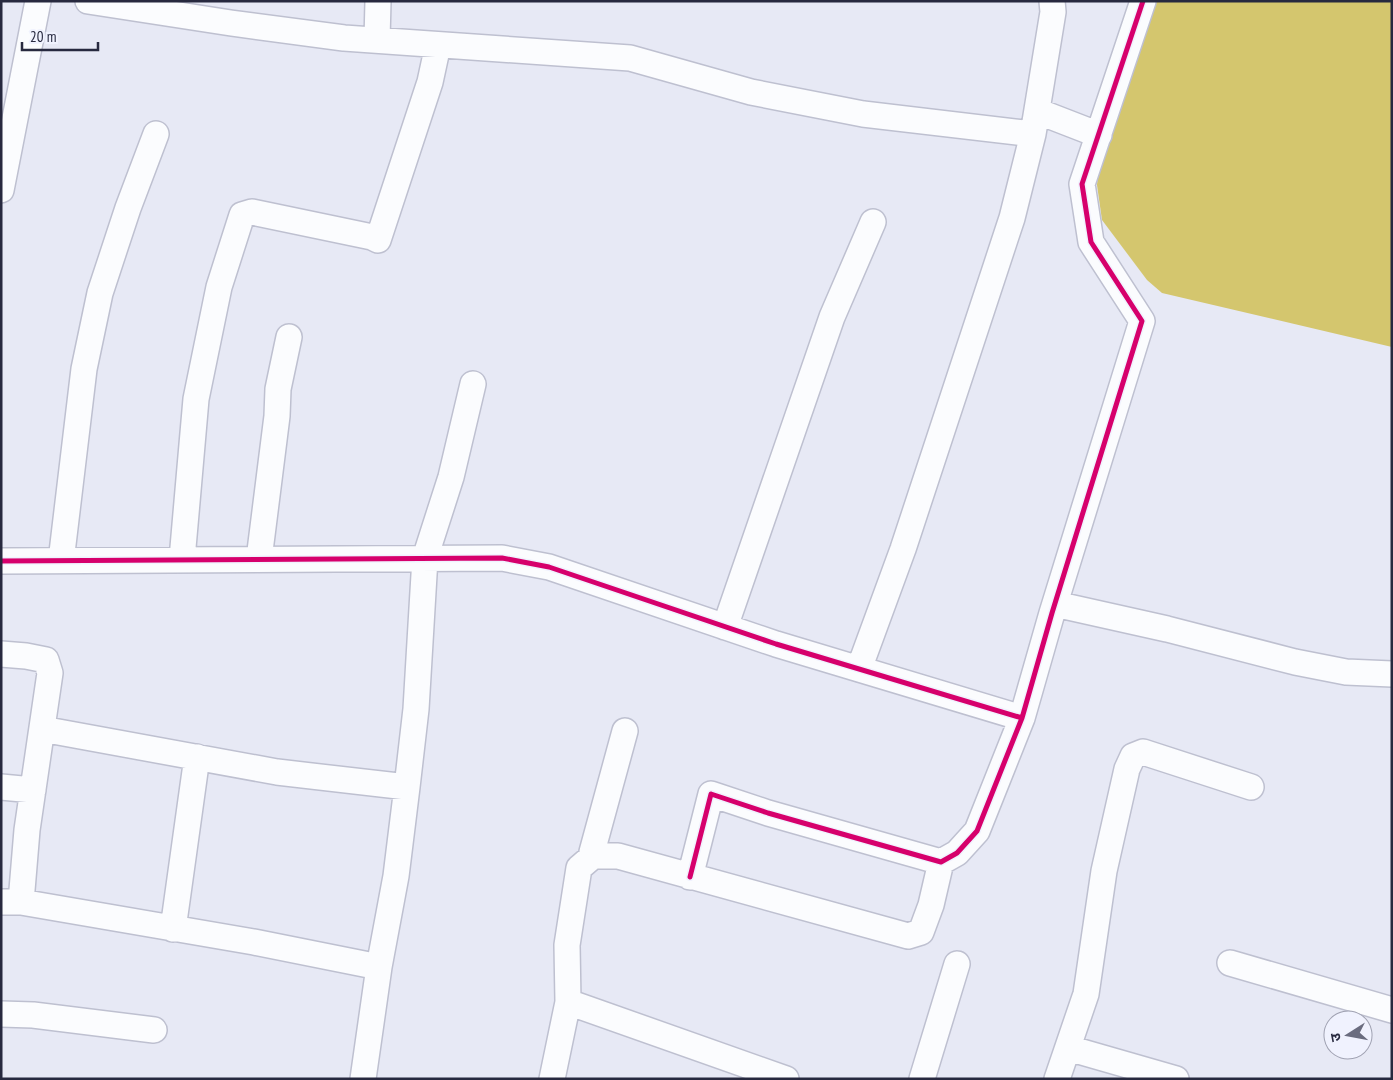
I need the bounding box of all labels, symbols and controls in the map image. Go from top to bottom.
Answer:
scale bar [22,20,99,52]
text: 20 m [30,27,56,46]
north arrow [1323,1010,1373,1060]
text: उ [1325,1031,1345,1043]

